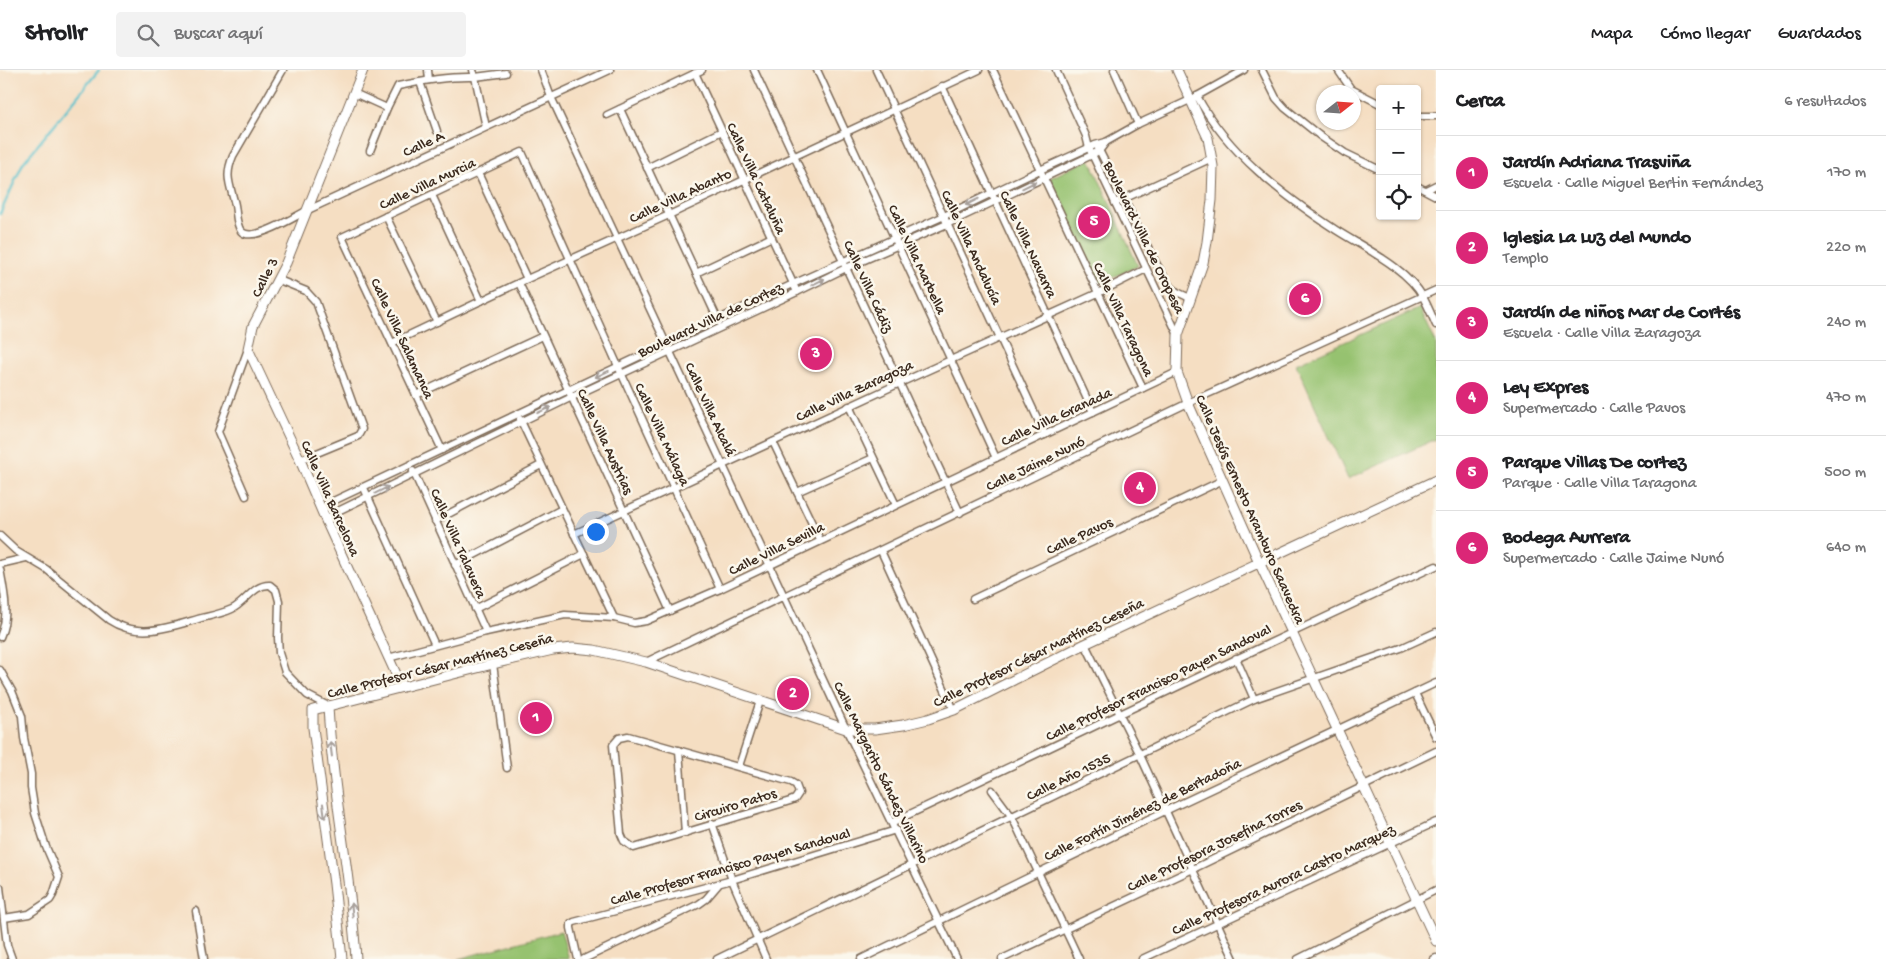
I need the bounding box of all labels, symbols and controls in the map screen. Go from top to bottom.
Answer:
search box [116,12,466,57]
text: Strollr [25,20,86,49]
icon: search [134,21,162,49]
text: Buscar aquí [174,23,263,46]
text: Mapa [1591,24,1632,45]
text: Cómo llegar [1660,24,1750,45]
text: Guardados [1778,24,1861,45]
north arrow [1316,85,1361,130]
map controls [1376,85,1421,220]
button: + [1376,85,1421,130]
text: Cerca [1456,90,1504,115]
text: 6 resultados [1784,93,1866,112]
street label: Calle Villa Cataluña [721,120,789,238]
street label: Calle A [400,127,448,162]
button: − [1376,130,1421,175]
text: Jardín Adriana Trasviña [1503,152,1691,175]
street label: Calle Villa Murcia [377,154,479,215]
street label: Boulevard Villa de Oropesa [1098,158,1188,318]
text: 1 [1469,164,1475,183]
text: 170 m [1827,164,1866,183]
street label: Calle Villa Abanto [627,165,735,228]
button: locate [1376,175,1421,220]
text: Escuela · Calle Miguel Bertin Fernández [1503,175,1763,194]
one-way arrow [1021,180,1036,189]
street label: Calle Villa Andalucía [936,188,1005,309]
street label: Calle Villa Navarra [994,188,1060,302]
one-way arrow [965,198,980,207]
street label: Calle Villa Marbella [883,202,950,318]
pin: 5 [1078,203,1110,241]
text: Iglesia La Luz del Mundo [1503,227,1691,250]
street label: Calle Villa Cádiz [838,238,897,336]
text: 2 [1468,239,1476,258]
text: 220 m [1826,239,1866,258]
text: Templo [1503,250,1548,269]
street label: Calle 3 [248,255,283,301]
street label: Calle Villa Taragona [1088,260,1157,380]
street label: Calle Villa Salamanca [365,276,437,403]
one-way arrow [810,277,825,286]
street label: Boulevard Villa de Cortez [635,279,787,363]
pin: 6 [1289,280,1321,318]
text: Jardín de niños Mar de Cortés [1503,302,1740,325]
text: 3 [1468,314,1476,333]
text: 240 m [1826,314,1866,333]
text: Escuela · Calle Villa Zaragoza [1503,325,1701,344]
pin: 3 [800,335,832,373]
street label: Calle Villa Zaragoza [793,356,917,427]
street label: Calle Villa Alcalá [680,360,739,460]
one-way arrow [595,369,610,379]
text: Ley Expres [1503,377,1588,400]
street label: Calle Villa Málaga [629,380,693,490]
street label: Calle Villa Granada [999,384,1116,451]
street label: Calle Villa Austrias [572,386,637,498]
text: 4 [1468,389,1476,408]
text: 470 m [1826,389,1866,408]
street label: Calle Jesús Ernesto Aramburo Saavedra [1190,392,1308,628]
text: Supermercado · Calle Pavos [1503,400,1685,419]
one-way arrow [536,405,551,415]
street label: Calle Jaime Nunó [984,433,1088,496]
street label: Calle Villa Barcelona [296,438,363,560]
text: Parque Villas De cortez [1503,452,1686,475]
text: 5 [1468,464,1476,483]
text: 500 m [1824,464,1866,483]
pin: 4 [1124,469,1156,507]
text: Parque · Calle Villa Taragona [1503,475,1697,494]
one-way arrow [375,485,390,495]
street label: Calle Villa Talavera [425,486,490,602]
street label: Calle Pavos [1044,513,1116,560]
your location [583,519,609,545]
street label: Calle Villa Sevilla [726,519,828,581]
text: Bodega Aurrera [1503,527,1630,550]
text: 6 [1468,539,1476,558]
text: 640 m [1826,539,1866,558]
text: Supermercado · Calle Jaime Nunó [1503,550,1724,569]
street label: Calle Profesor César Martínez Ceseña [931,595,1148,713]
street label: Calle Profesor Francisco Payen Sandoval [1043,621,1275,746]
street label: Calle Profesor César Martínez Ceseña [326,630,556,704]
pin: 2 [777,675,809,713]
street label: Calle Margarito Sández Villarino [828,679,932,867]
pin: 1 [520,699,552,737]
one-way arrow [326,742,336,758]
street label: Calle Año 1535 [1024,750,1114,806]
street label: Calle Fortín Jiménez de Bertadoña [1041,755,1245,866]
street label: Circuiro Patos [692,785,779,827]
street label: Calle Profesora Josefina Torres [1125,796,1305,897]
one-way arrow [319,802,329,818]
street label: Calle Profesora Aurora Castro Marquez [1170,821,1399,941]
street label: Calle Profesor Francisco Payen Sandoval [609,825,853,911]
one-way arrow [347,903,357,919]

